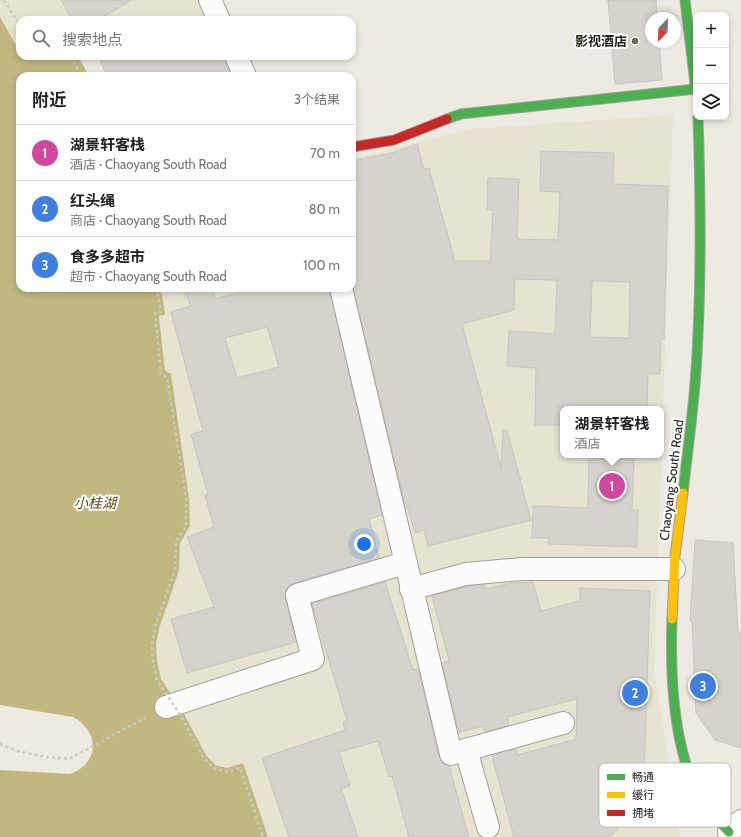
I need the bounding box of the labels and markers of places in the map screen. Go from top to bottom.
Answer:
place label: 影视酒店 [575,33,627,49]
marker: 影视酒店 [630,36,640,46]
pin: 1 [599,471,625,501]
pin: 3 [690,671,716,701]
pin: 2 [622,678,648,708]

